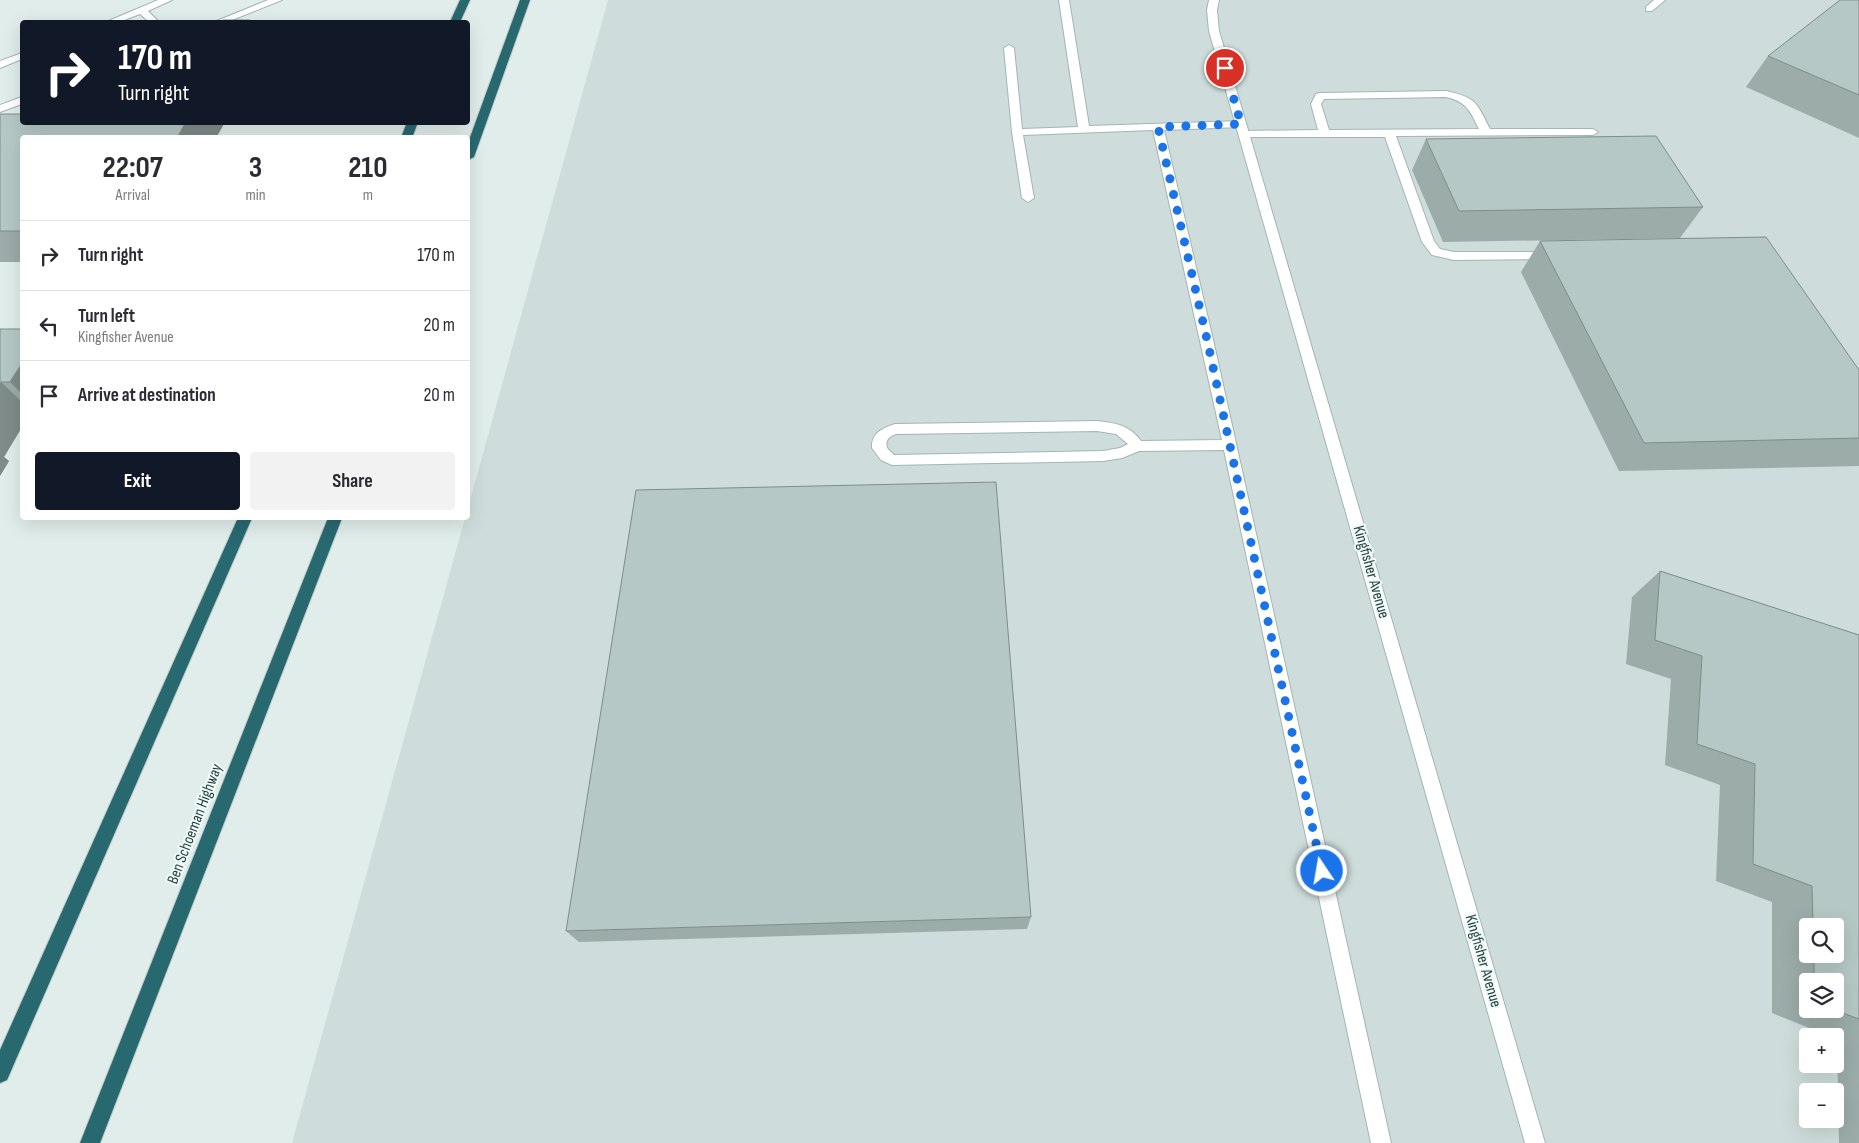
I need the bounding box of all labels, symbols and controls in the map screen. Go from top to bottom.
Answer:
text: 170 m [118,37,192,80]
icon: right [35,40,100,105]
pin [1204,47,1246,89]
icon: arrive [1211,54,1239,82]
text: Turn right [118,80,189,107]
text: 22:07 [103,150,163,186]
text: 3 [249,150,262,186]
text: 210 [348,150,387,186]
text: Arrival [116,186,150,205]
text: min [246,186,266,205]
text: m [363,186,373,205]
icon: right [35,242,63,270]
text: Turn right [78,244,143,267]
text: 170 m [417,244,455,267]
text: Turn left [78,305,135,328]
icon: left [35,312,63,340]
text: 20 m [423,314,455,337]
text: Kingfisher Avenue [78,328,174,347]
icon: arrive [35,382,63,410]
text: Arrive at destination [78,384,216,407]
text: 20 m [423,384,455,407]
button: Exit [35,452,240,510]
button: Share [250,452,455,510]
street label: Kingfisher Avenue [1349,523,1393,621]
street label: Ben Schoeman Highway [163,761,227,887]
position arrow [1295,844,1347,896]
street label: Kingfisher Avenue [1461,912,1505,1010]
map controls [1799,918,1844,1128]
button: search [1799,918,1844,963]
button: layers [1799,973,1844,1018]
button: + [1799,1028,1844,1073]
button: − [1799,1083,1844,1128]

